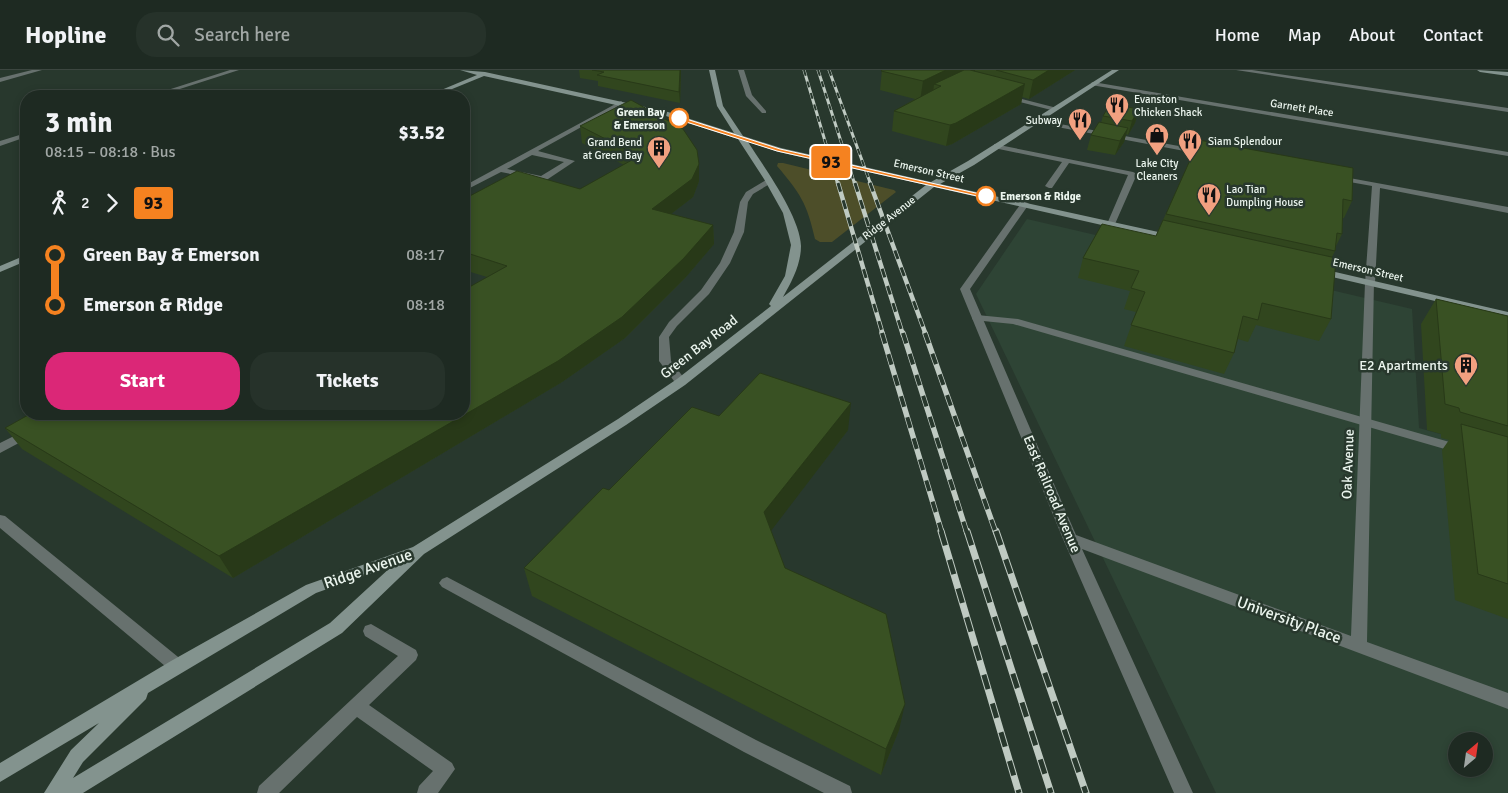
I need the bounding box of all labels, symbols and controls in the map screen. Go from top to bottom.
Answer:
search box [136,12,486,57]
text: Hopline [25,20,106,50]
icon: search [154,21,182,49]
text: Search here [194,23,290,47]
text: Home [1215,24,1260,46]
text: Map [1288,24,1321,46]
text: About [1349,24,1395,46]
text: Contact [1423,24,1483,46]
restaurant icon: Evanston Chicken Shack [1104,92,1130,126]
place label: Evanston Chicken Shack [1134,93,1203,119]
street label: Garnett Place [1269,97,1335,119]
text: 3 min [45,106,113,140]
place label: Green Bay & Emerson [614,106,666,132]
restaurant icon: Subway [1067,107,1093,141]
marker: Green Bay & Emerson [669,108,689,128]
place label: Subway [1026,114,1063,127]
text: $3.52 [399,121,445,145]
shop icon: Lake City Cleaners [1144,122,1170,156]
restaurant icon: Siam Splendour [1177,128,1203,162]
building icon: Grand Bend at Green Bay [646,135,672,169]
place label: Siam Splendour [1208,135,1282,148]
place label: Grand Bend at Green Bay [583,136,643,162]
text: 08:15 – 08:18 · Bus [45,142,176,162]
line badge: 93 [808,146,854,178]
text: 93 [821,151,841,173]
street label: Emerson Street [892,157,966,185]
place label: Lake City Cleaners [1135,157,1179,183]
restaurant icon: Lao Tian Dumpling House [1196,182,1222,216]
place label: Lao Tian Dumpling House [1226,183,1304,209]
marker: Emerson & Ridge [976,186,996,206]
icon: walk [45,189,73,217]
icon: forward [98,189,126,217]
place label: Emerson & Ridge [1000,190,1082,203]
text: 93 [144,192,163,214]
text: 2 [81,193,90,213]
street label: Ridge Avenue [860,193,918,243]
text: Green Bay & Emerson [83,243,260,267]
text: 08:17 [406,245,445,265]
street label: Emerson Street [1331,256,1405,284]
text: Emerson & Ridge [83,293,223,317]
text: 08:18 [406,295,445,315]
street label: Green Bay Road [657,311,741,383]
button: Start [45,352,240,410]
button: Tickets [250,352,445,410]
building icon: E2 Apartments [1453,352,1479,386]
place label: E2 Apartments [1359,357,1448,374]
street label: Oak Avenue [1338,429,1358,499]
street label: East Railroad Avenue [1020,433,1084,555]
street label: Ridge Avenue [321,544,415,594]
street label: University Place [1234,592,1344,648]
north arrow [1448,732,1492,778]
map controls [1448,732,1493,777]

